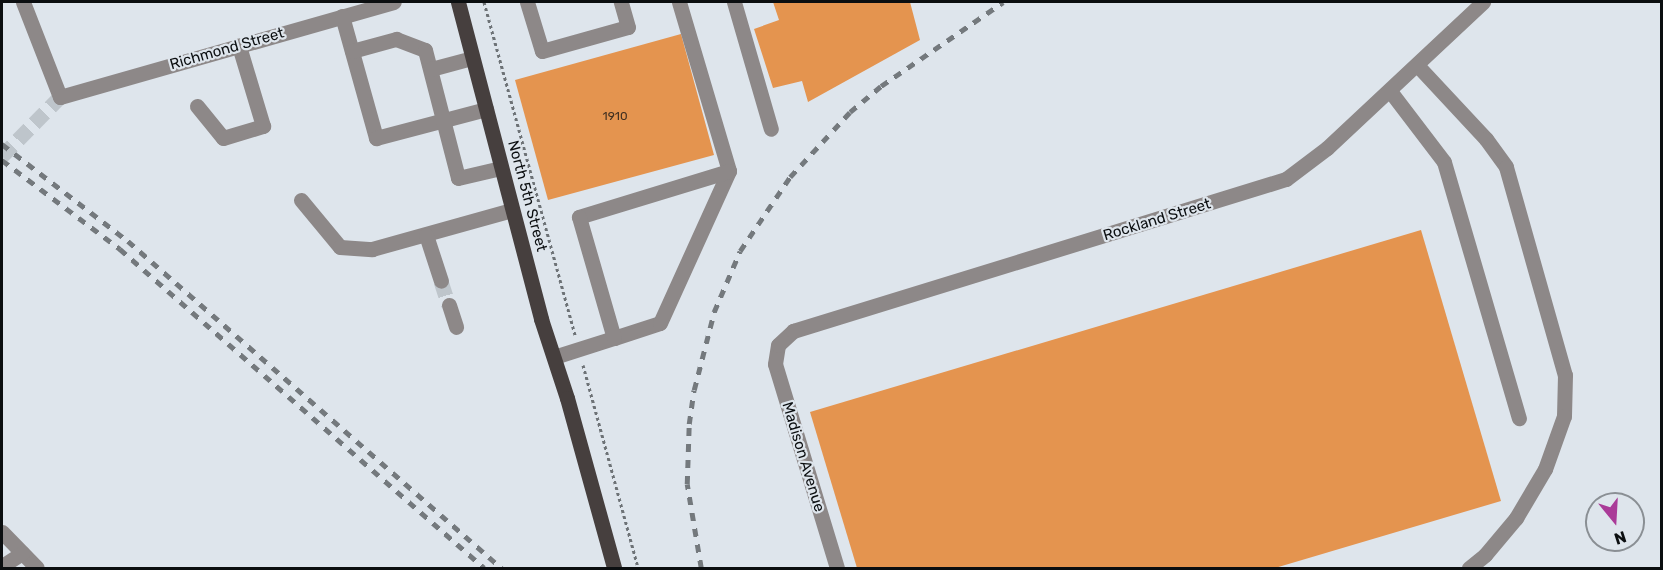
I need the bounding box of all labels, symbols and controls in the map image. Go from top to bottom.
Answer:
street label: Richmond Street [168,24,286,74]
house number: 1910 [602,110,628,124]
street label: North 5th Street [504,138,550,254]
street label: Rockland Street [1101,195,1213,245]
street label: Madison Avenue [778,400,828,514]
north arrow [1585,492,1645,552]
text: N [1612,527,1629,549]

